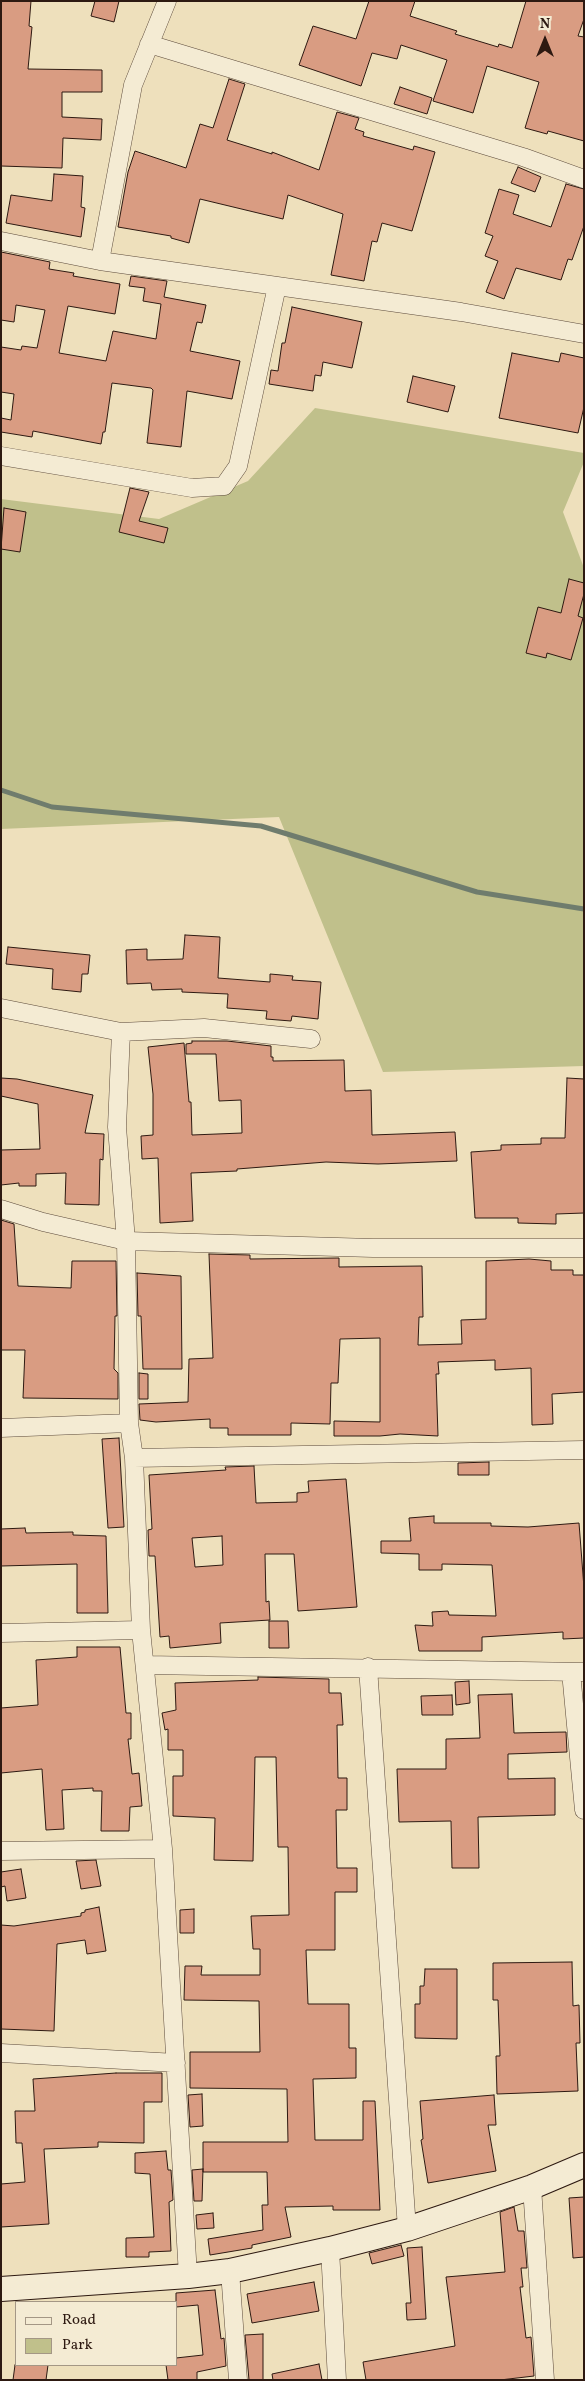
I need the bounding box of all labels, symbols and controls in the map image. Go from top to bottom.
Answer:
north arrow [520,15,570,65]
text: N [540,15,550,34]
legend [15,2301,178,2366]
text: Road [62,2310,96,2331]
text: Park [62,2335,93,2356]

